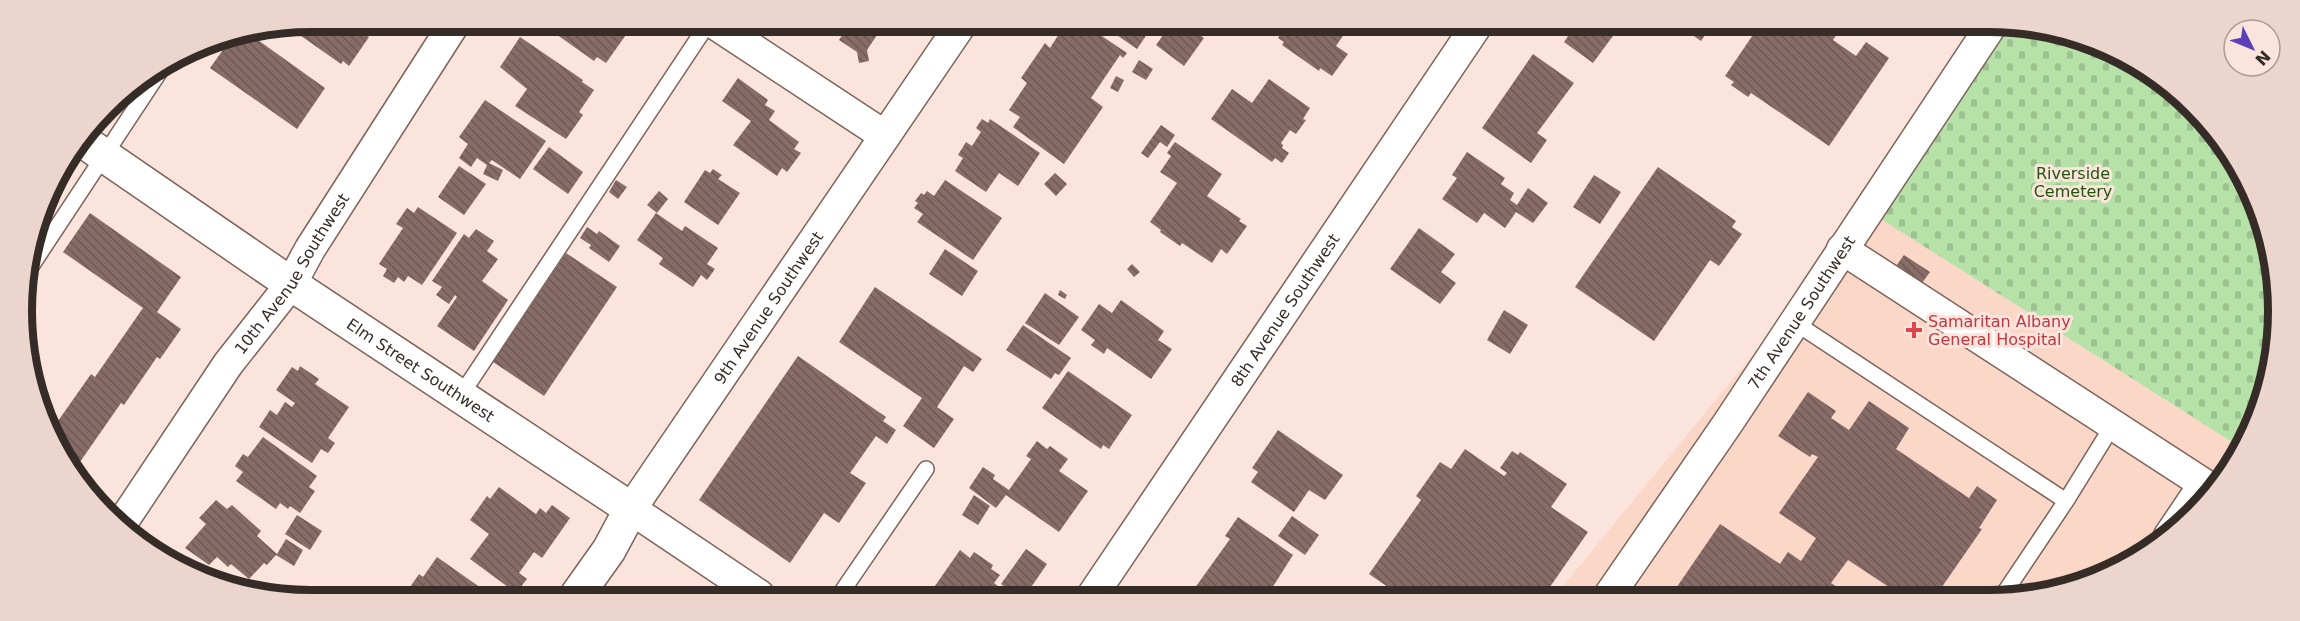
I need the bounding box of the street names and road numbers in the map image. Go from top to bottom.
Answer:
street label: 10th Avenue Southwest [230,190,353,358]
street label: 9th Avenue Southwest [710,228,827,387]
street label: 8th Avenue Southwest [1227,230,1343,390]
street label: 7th Avenue Southwest [1744,232,1859,393]
street label: Elm Street Southwest [343,314,498,426]

